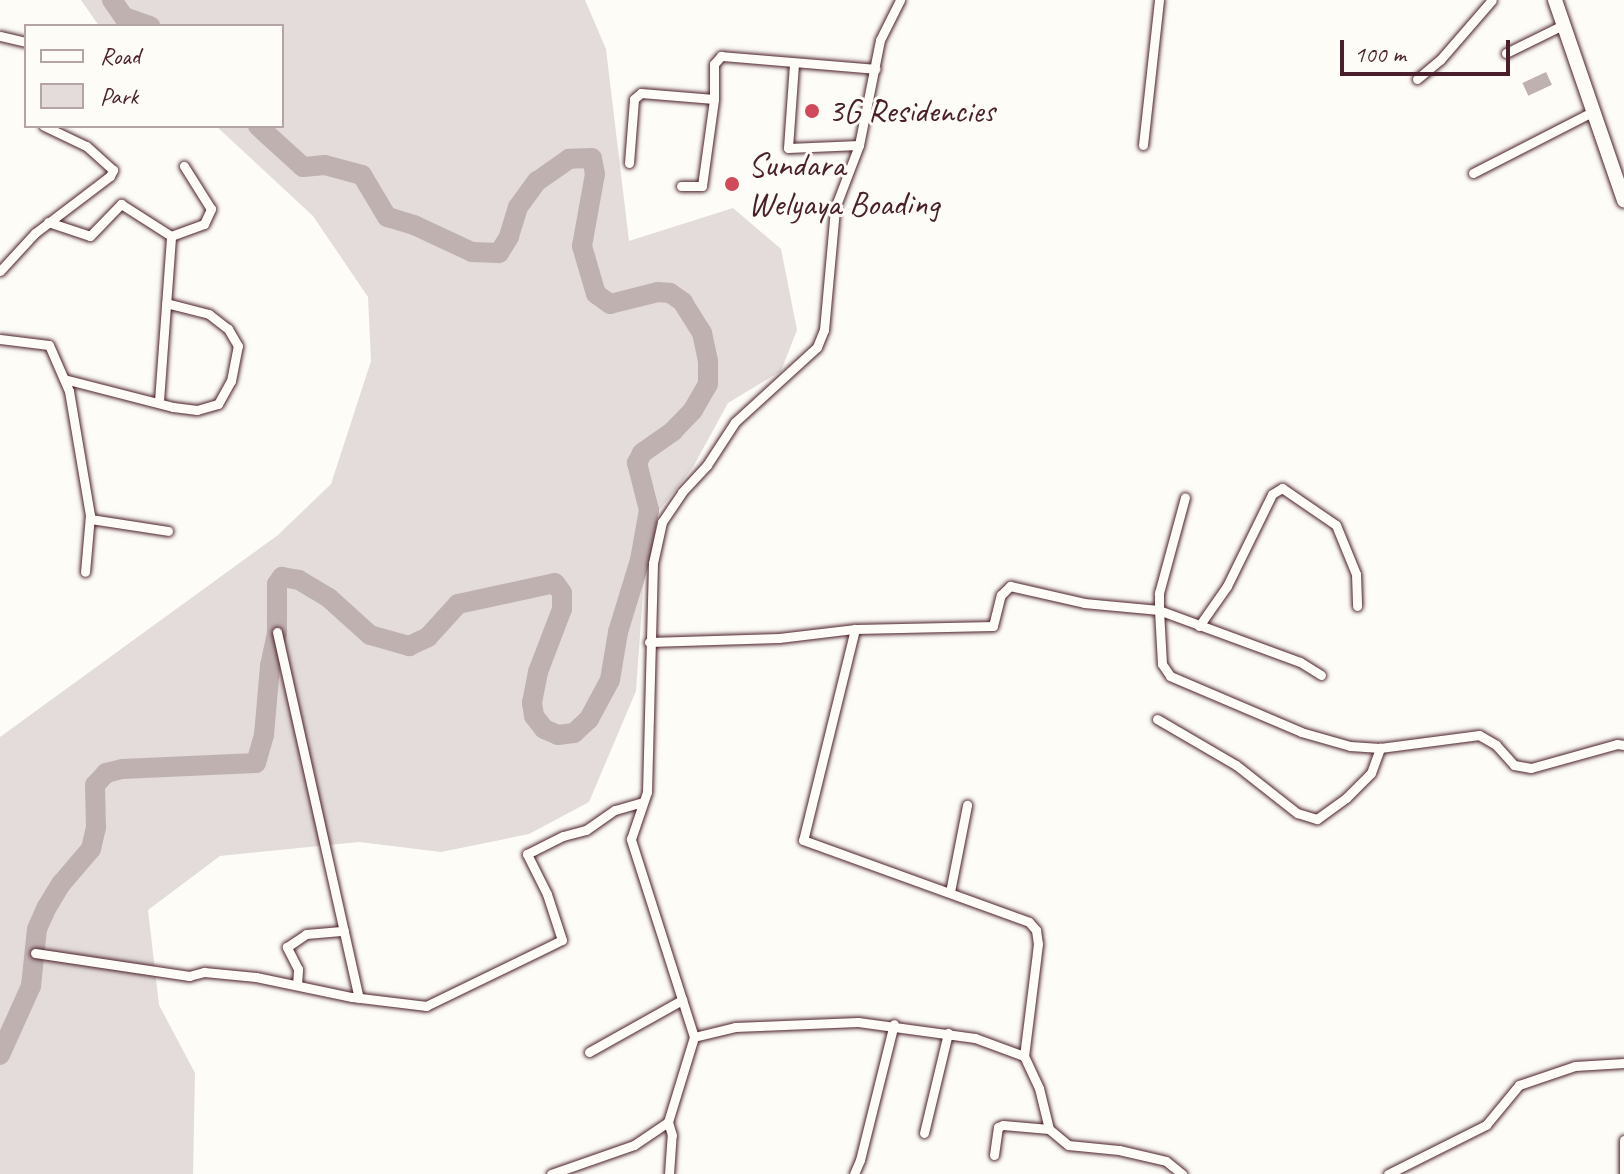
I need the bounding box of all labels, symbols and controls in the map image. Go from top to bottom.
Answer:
legend [24,24,284,128]
scale bar [1344,24,1514,74]
text: 100 m [1354,39,1406,69]
text: Road [100,41,140,71]
text: Park [100,81,138,111]
place label: 3G Residencies [828,91,996,131]
marker: 3G Residencies [803,102,821,120]
place label: Sundara Welyaya Boading [748,144,939,224]
marker: Sundara Welyaya Boading [723,175,741,193]

